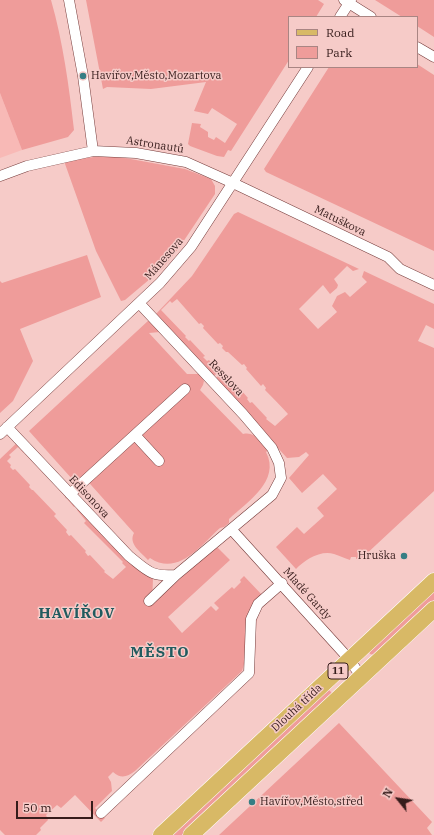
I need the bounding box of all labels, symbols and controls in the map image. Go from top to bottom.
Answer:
legend [288,16,418,68]
text: Road [326,25,355,40]
text: Park [326,45,352,60]
place label: Havířov,Město,Mozartova [91,69,221,83]
marker: Havířov,Město,Mozartova [78,71,88,81]
street label: Astronautů [125,134,185,156]
street label: Matuškova [312,203,368,239]
street label: Mánesova [142,235,186,283]
street label: Resslova [206,357,246,399]
street label: Edisonova [66,473,112,521]
place label: Hruška [358,549,396,563]
marker: Hruška [399,551,409,561]
street label: Mladé Gardy [280,565,334,623]
district label: HAVÍŘOV [39,605,115,623]
district label: MĚSTO [130,644,190,662]
road number: 11 [328,663,348,679]
street label: Dlouhá třída [269,681,325,735]
north arrow [378,779,418,819]
text: N [379,786,396,800]
scale bar [18,793,95,819]
place label: Havířov,Město,střed [260,795,363,809]
marker: Havířov,Město,střed [247,797,257,807]
text: 50 m [23,800,52,815]

